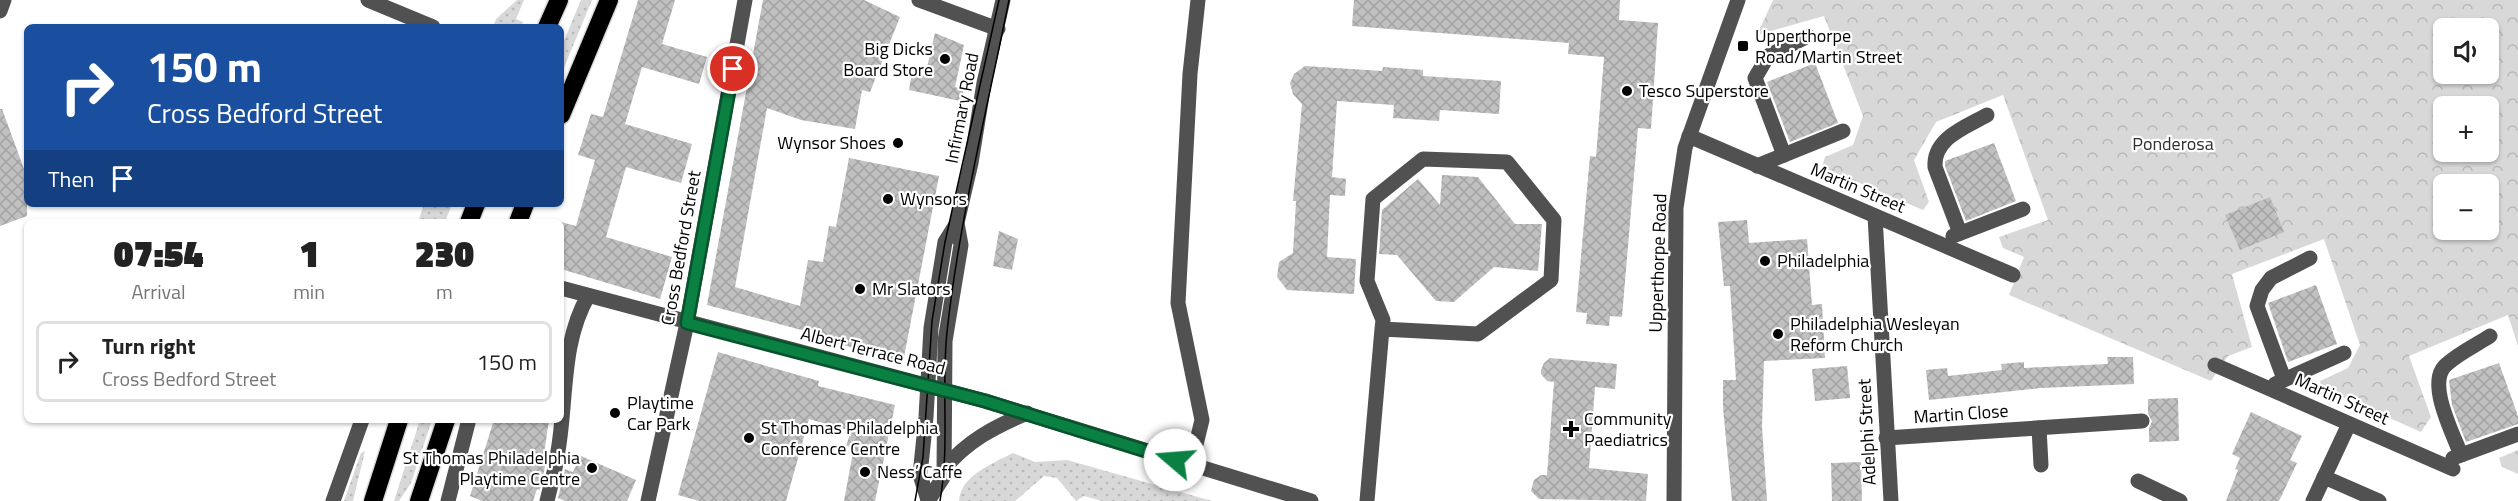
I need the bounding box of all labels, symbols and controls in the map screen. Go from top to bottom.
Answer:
map controls [2433,18,2499,240]
button: sound [2433,18,2499,84]
place label: Upperthorpe Road/Martin Street [1755,22,1903,70]
text: 150 m [147,34,262,98]
place label: Big Dicks Board Store [843,35,933,83]
marker: Upperthorpe Road/Martin Street [1736,39,1750,53]
pin [707,43,758,94]
icon: right [48,48,126,126]
street label: Infirmary Road [938,50,985,166]
icon: arrive [716,52,749,85]
marker: Big Dicks Board Store [938,52,952,66]
place label: Tesco Superstore [1639,77,1769,104]
marker: Tesco Superstore [1620,84,1634,98]
text: Cross Bedford Street [147,92,382,133]
button: + [2433,96,2499,162]
place label: Wynsor Shoes [777,129,886,156]
park label: Ponderosa [2132,130,2214,157]
marker: Wynsor Shoes [891,136,905,150]
street label: Martin Street [1807,155,1910,220]
text: Then [48,162,94,196]
icon: arrive [106,162,139,195]
street label: Cross Bedford Street [654,168,708,327]
button: − [2433,174,2499,240]
place label: Wynsors [900,185,967,212]
marker: Wynsors [881,192,895,206]
street label: Upperthorpe Road [1642,193,1673,333]
text: 07:54 [114,226,203,281]
text: 1 [299,226,319,281]
text: 230 [415,226,474,281]
place label: Philadelphia [1777,247,1869,274]
marker: Philadelphia [1758,254,1772,268]
place label: Mr Slators [872,275,951,302]
text: Arrival [131,276,186,307]
text: min [293,276,325,307]
text: m [436,276,453,307]
marker: Mr Slators [853,282,867,296]
place label: Philadelphia Wesleyan Reform Church [1790,310,1960,358]
street label: Albert Terrace Road [798,320,948,382]
marker: Philadelphia Wesleyan Reform Church [1771,327,1785,341]
text: Turn right [102,329,196,363]
icon: right [51,345,84,378]
text: 150 m [477,345,537,379]
text: Cross Bedford Street [102,363,276,394]
street label: Martin Street [2291,366,2394,432]
street label: Adelphi Street [1850,377,1883,486]
place label: Playtime Car Park [627,389,694,437]
street label: Martin Close [1913,397,2009,430]
place label: Community Paediatrics [1584,405,1672,453]
marker: Playtime Car Park [608,406,622,420]
place label: St Thomas Philadelphia Conference Centre [761,414,938,462]
marker: Community Paediatrics [1562,420,1580,438]
position arrow [1143,428,1207,492]
marker: St Thomas Philadelphia Conference Centre [742,431,756,445]
place label: St Thomas Philadelphia Playtime Centre [403,444,580,492]
place label: Ness’ Caffe [877,458,962,485]
marker: St Thomas Philadelphia Playtime Centre [585,461,599,475]
marker: Ness’ Caffe [858,465,872,479]

